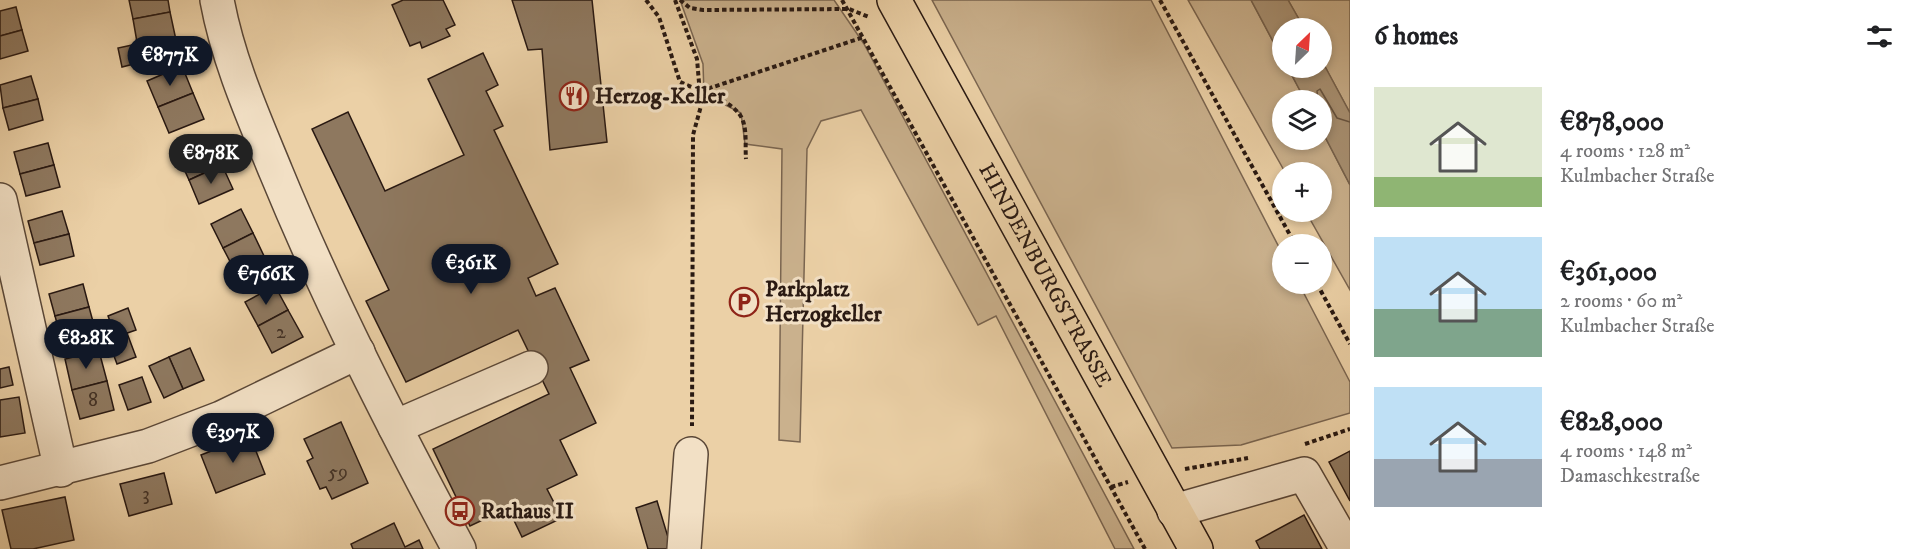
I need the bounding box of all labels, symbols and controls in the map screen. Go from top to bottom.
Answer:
north arrow [1272,18,1332,78]
map controls [1272,18,1332,294]
text: 6 homes [1374,20,1458,53]
icon: filters [1863,20,1896,53]
pin: €877K [128,36,212,87]
text: €877K [142,43,198,68]
restaurant icon: Herzog-Keller [558,80,590,112]
place label: Herzog-Keller [595,83,726,110]
button: layers [1272,90,1332,150]
text: €878,000 [1560,106,1664,139]
icon: home [1422,111,1494,183]
pin: €878K [169,134,253,185]
text: 4 rooms · 128 m² [1560,139,1690,164]
text: €878K [183,141,239,166]
street label: HINDENBURGSTRASSE [973,158,1118,392]
button: + [1272,162,1332,222]
text: Kulmbacher Straße [1560,164,1715,189]
button: − [1272,234,1332,294]
pin: €361K [429,244,513,295]
text: €361K [446,251,496,276]
pin: €766K [224,255,308,306]
text: €361,000 [1560,256,1657,289]
icon: home [1422,261,1494,333]
text: €766K [237,262,295,287]
place label: Parkplatz Herzogkeller [765,276,882,328]
parking icon: Parkplatz Herzogkeller [728,286,760,318]
text: 2 rooms · 60 m² [1560,289,1682,314]
text: Kulmbacher Straße [1560,314,1715,339]
pin: €828K [44,319,128,370]
house number: 2 [276,320,286,345]
text: €828K [58,326,114,351]
house number: 8 [88,388,98,413]
text: €828,000 [1560,406,1663,439]
icon: home [1422,411,1494,483]
pin: €397K [191,413,275,464]
text: €397K [206,420,260,445]
text: 4 rooms · 148 m² [1560,439,1692,464]
house number: 59 [328,460,348,485]
text: Damaschkestraße [1560,464,1700,489]
house number: 3 [142,482,150,507]
bus stop icon: Rathaus II [444,495,476,527]
place label: Rathaus II [481,498,574,525]

